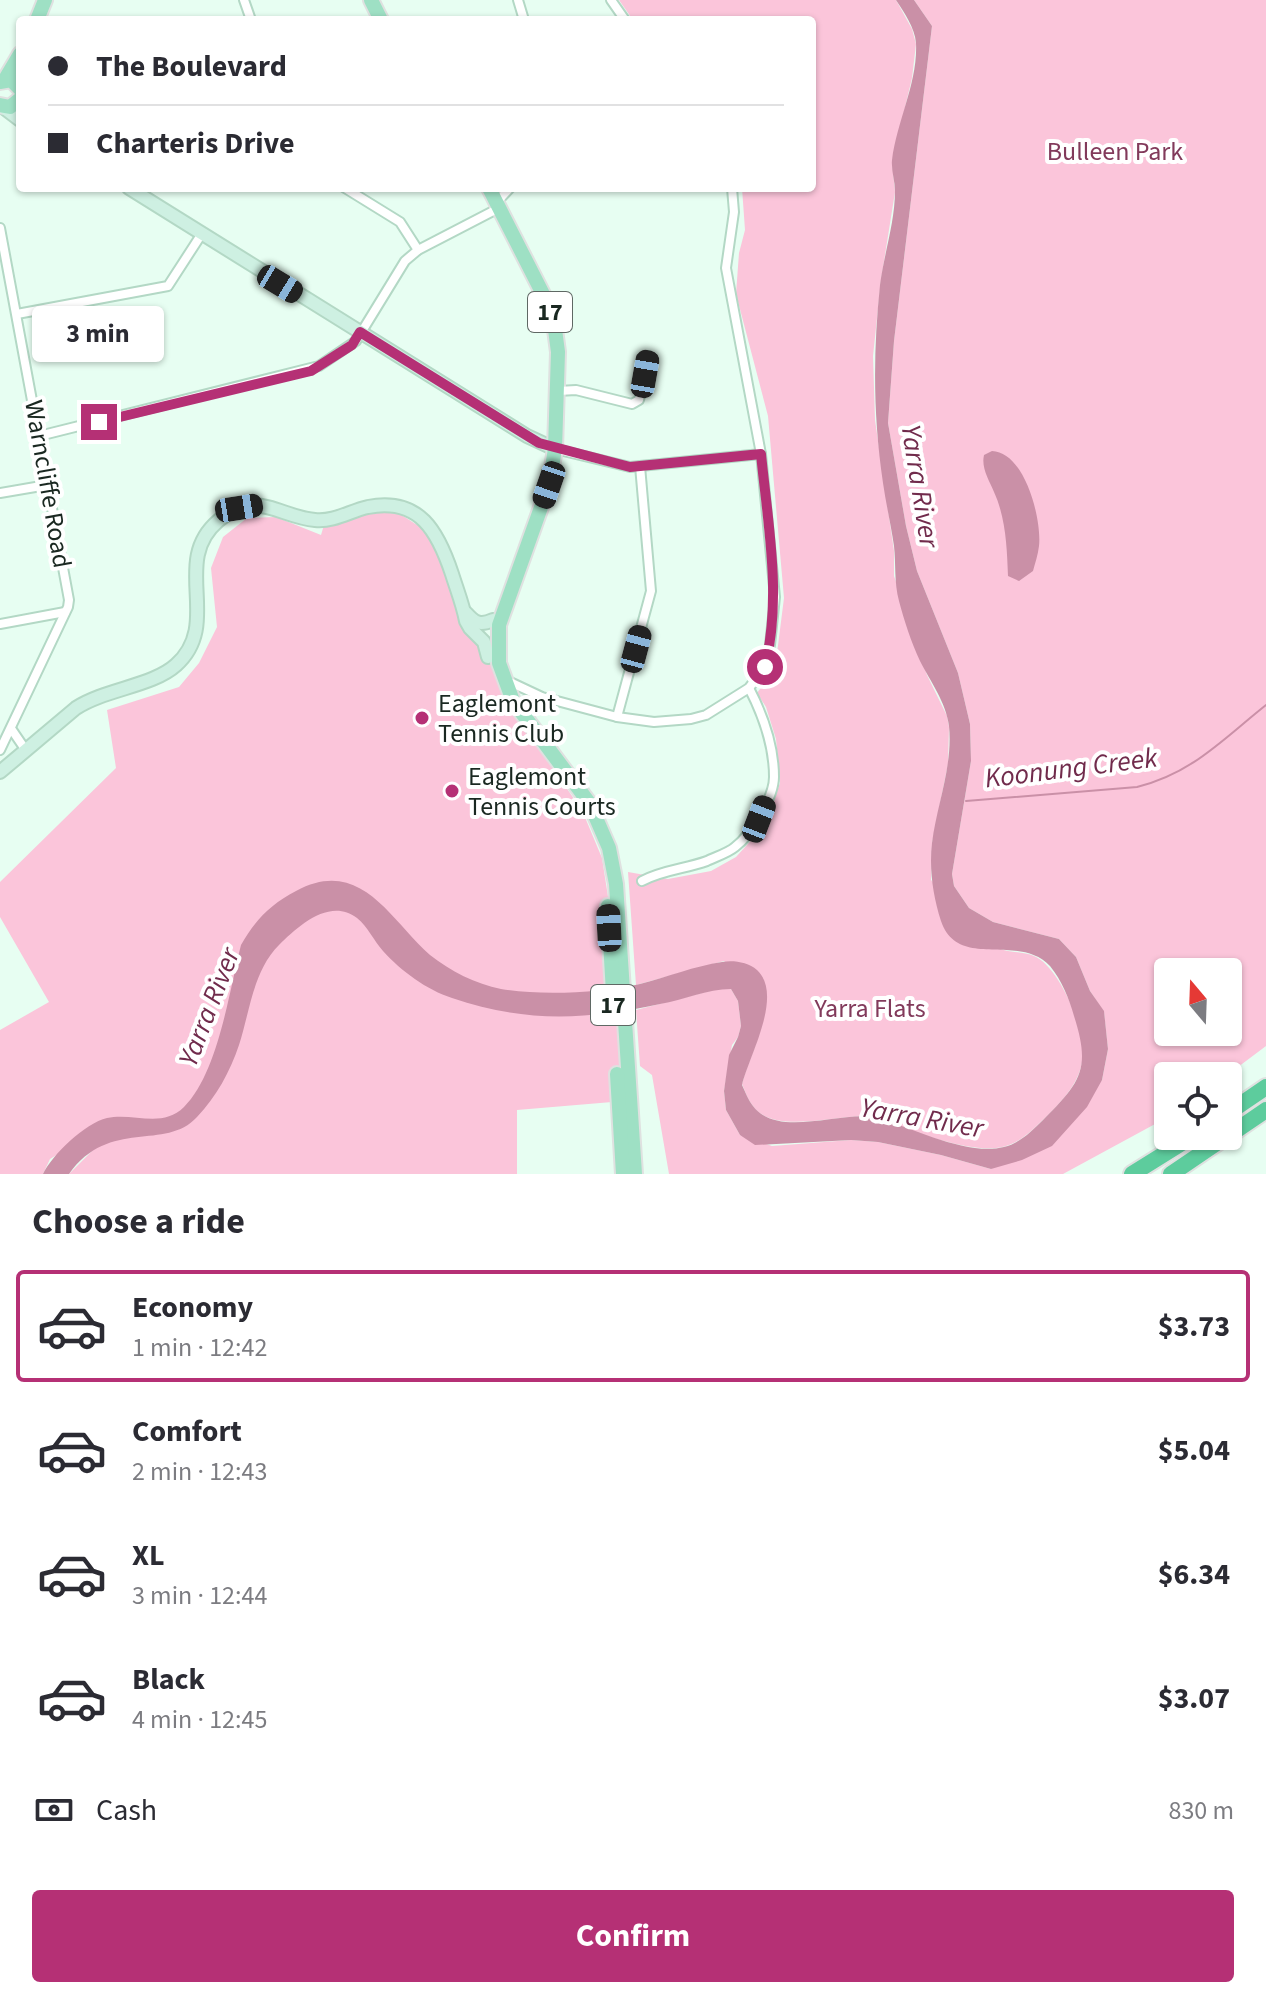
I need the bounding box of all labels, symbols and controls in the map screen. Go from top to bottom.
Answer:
text: The Boulevard [96,45,287,88]
text: Charteris Drive [96,122,295,165]
park label: Bulleen Park [1047,133,1183,170]
car [253,261,307,307]
road number: 17 [528,292,572,332]
callout: 3 min [33,306,165,362]
text: 3 min [66,315,130,352]
car [629,348,661,400]
street label: Warncliffe Road [15,397,81,571]
route end [81,404,117,440]
water label: Yarra River [891,422,950,552]
car [530,458,568,512]
car [213,492,265,524]
car [618,623,654,675]
route start [747,649,783,685]
place label: Eaglemont Tennis Club [438,685,564,752]
marker: Eaglemont Tennis Club [413,709,431,727]
water label: Koonung Creek [982,737,1160,798]
place label: Eaglemont Tennis Courts [468,758,616,825]
marker: Eaglemont Tennis Courts [443,782,461,800]
car [739,792,779,846]
car [596,903,622,953]
water label: Yarra River [168,941,250,1072]
north arrow [1154,958,1242,1046]
map controls [1154,958,1242,1150]
road number: 17 [591,985,635,1025]
park label: Yarra Flats [813,990,926,1027]
button: locate [1154,1062,1242,1150]
water label: Yarra River [857,1088,988,1149]
text: Choose a ride [32,1196,245,1247]
text: Economy [132,1286,253,1329]
icon: car [36,1290,108,1362]
text: $3.73 [1158,1305,1230,1348]
text: 1 min · 12:42 [132,1329,267,1366]
text: Comfort [132,1410,242,1453]
icon: car [36,1414,108,1486]
text: $5.04 [1158,1429,1230,1472]
text: 2 min · 12:43 [132,1453,267,1490]
text: XL [132,1534,165,1577]
icon: car [36,1538,108,1610]
text: $6.34 [1158,1553,1230,1596]
text: 3 min · 12:44 [132,1577,267,1614]
text: Black [132,1658,205,1701]
icon: car [36,1662,108,1734]
text: $3.07 [1158,1677,1230,1720]
text: 4 min · 12:45 [132,1701,267,1738]
icon: cash [32,1788,76,1832]
text: Cash [96,1789,157,1832]
text: 830 m [1168,1792,1234,1829]
button: Confirm [32,1890,1234,1982]

